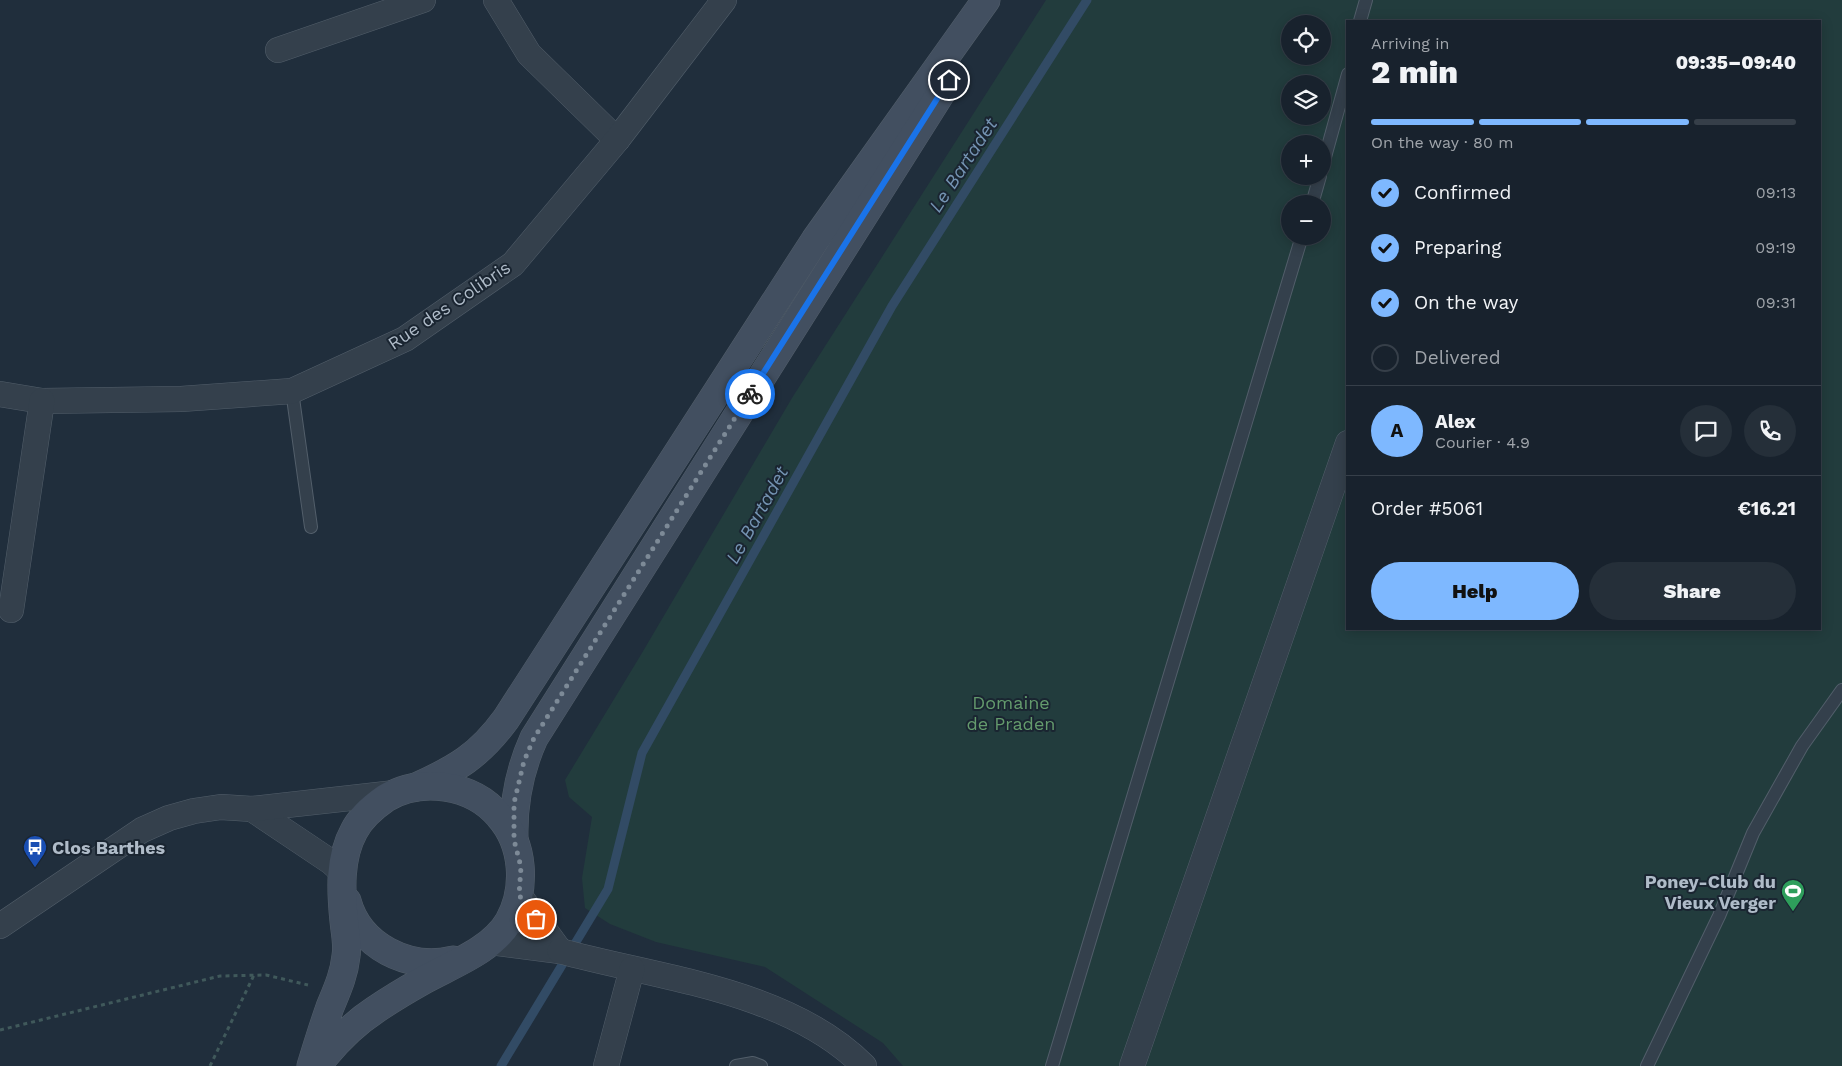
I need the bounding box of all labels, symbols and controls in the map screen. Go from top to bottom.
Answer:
map controls [1281,15,1331,245]
button: locate [1281,15,1331,65]
text: Arriving in [1371,34,1449,53]
text: 09:35–09:40 [1676,51,1796,74]
text: 2 min [1371,53,1458,91]
pin [928,59,970,101]
icon: home [935,66,963,94]
button: layers [1281,75,1331,125]
water label: Le Bartadet [924,113,1002,216]
text: On the way · 80 m [1371,133,1514,152]
button: + [1281,135,1331,185]
icon: check [1371,179,1399,207]
text: Confirmed [1414,181,1511,204]
text: 09:13 [1756,183,1796,202]
button: − [1281,195,1331,245]
icon: check [1371,234,1399,262]
text: Preparing [1414,236,1501,259]
text: 09:19 [1755,238,1796,257]
street label: Rue des Colibris [384,256,514,354]
icon: check [1371,289,1399,317]
text: On the way [1414,291,1518,314]
text: 09:31 [1756,293,1796,312]
text: Delivered [1414,346,1501,369]
courier [725,369,775,419]
icon: bike [736,380,764,408]
button: chat [1680,405,1732,457]
button: phone [1744,405,1796,457]
text: Alex [1435,410,1476,433]
text: A [1391,419,1403,442]
text: Courier · 4.9 [1435,433,1530,452]
water label: Le Bartadet [721,462,793,568]
text: Order #5061 [1371,497,1483,520]
text: €16.21 [1738,497,1796,520]
button: Help [1371,562,1579,620]
button: Share [1589,562,1796,620]
park label: Domaine de Praden [967,692,1055,734]
bus stop icon: Clos Barthes [22,834,48,868]
place label: Clos Barthes [52,837,166,858]
place label: Poney-Club du Vieux Verger [1645,871,1776,913]
sports icon: Poney-Club du Vieux Verger [1780,878,1806,912]
pin [515,898,557,940]
icon: bag [522,905,550,933]

